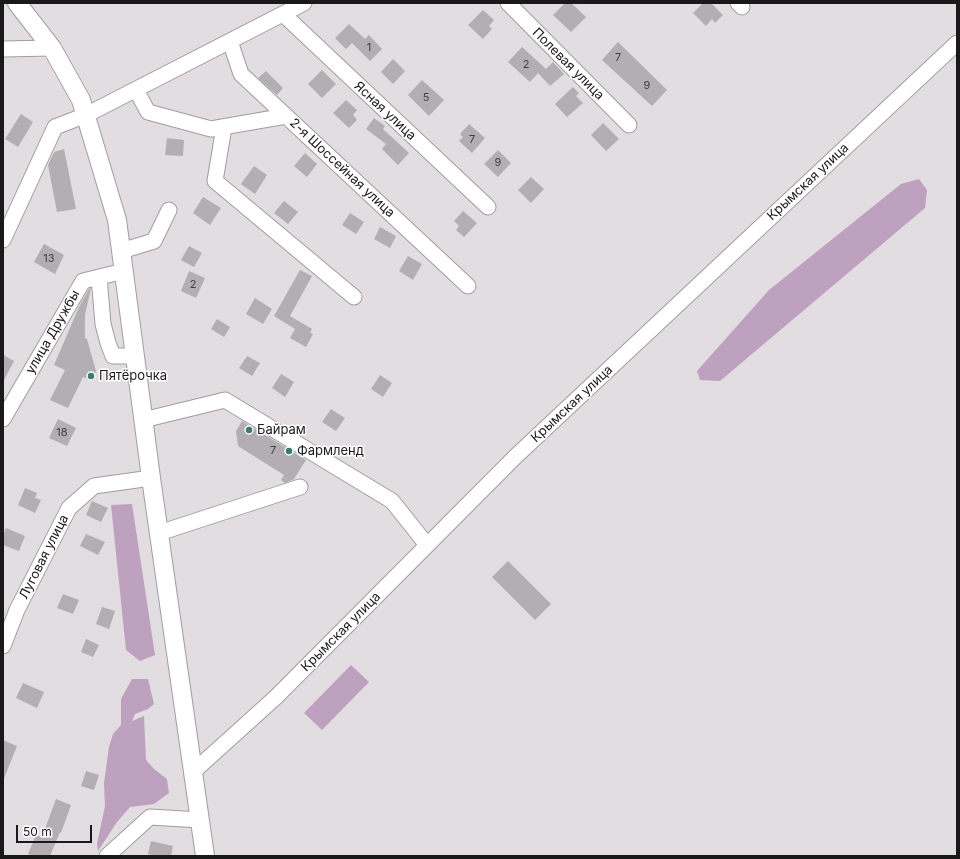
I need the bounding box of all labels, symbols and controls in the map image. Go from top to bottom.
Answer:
street label: Полевая улица [529,25,607,103]
house number: 1 [367,41,371,55]
house number: 7 [615,51,621,65]
house number: 2 [523,58,529,72]
street label: Ясная улица [351,78,419,144]
house number: 9 [644,79,650,93]
house number: 5 [423,91,429,105]
street label: 2-я Шоссейная улица [286,115,398,221]
house number: 7 [469,133,475,147]
street label: Крымская улица [764,140,852,224]
house number: 9 [495,156,501,170]
house number: 13 [43,252,55,266]
house number: 2 [190,278,196,292]
street label: улица Дружбы [23,287,83,377]
street label: Крымская улица [528,362,616,446]
place label: Пятёрочка [99,368,167,384]
marker: Пятёрочка [86,371,96,381]
place label: Байрам [257,422,306,438]
marker: Байрам [244,425,254,435]
house number: 18 [56,426,68,440]
place label: Фармленд [297,443,364,459]
house number: 7 [270,444,276,458]
marker: Фармленд [284,446,294,456]
street label: Луговая улица [16,512,72,602]
street label: Крымская улица [298,589,384,675]
scale bar [18,817,94,843]
text: 50 m [23,824,52,839]

